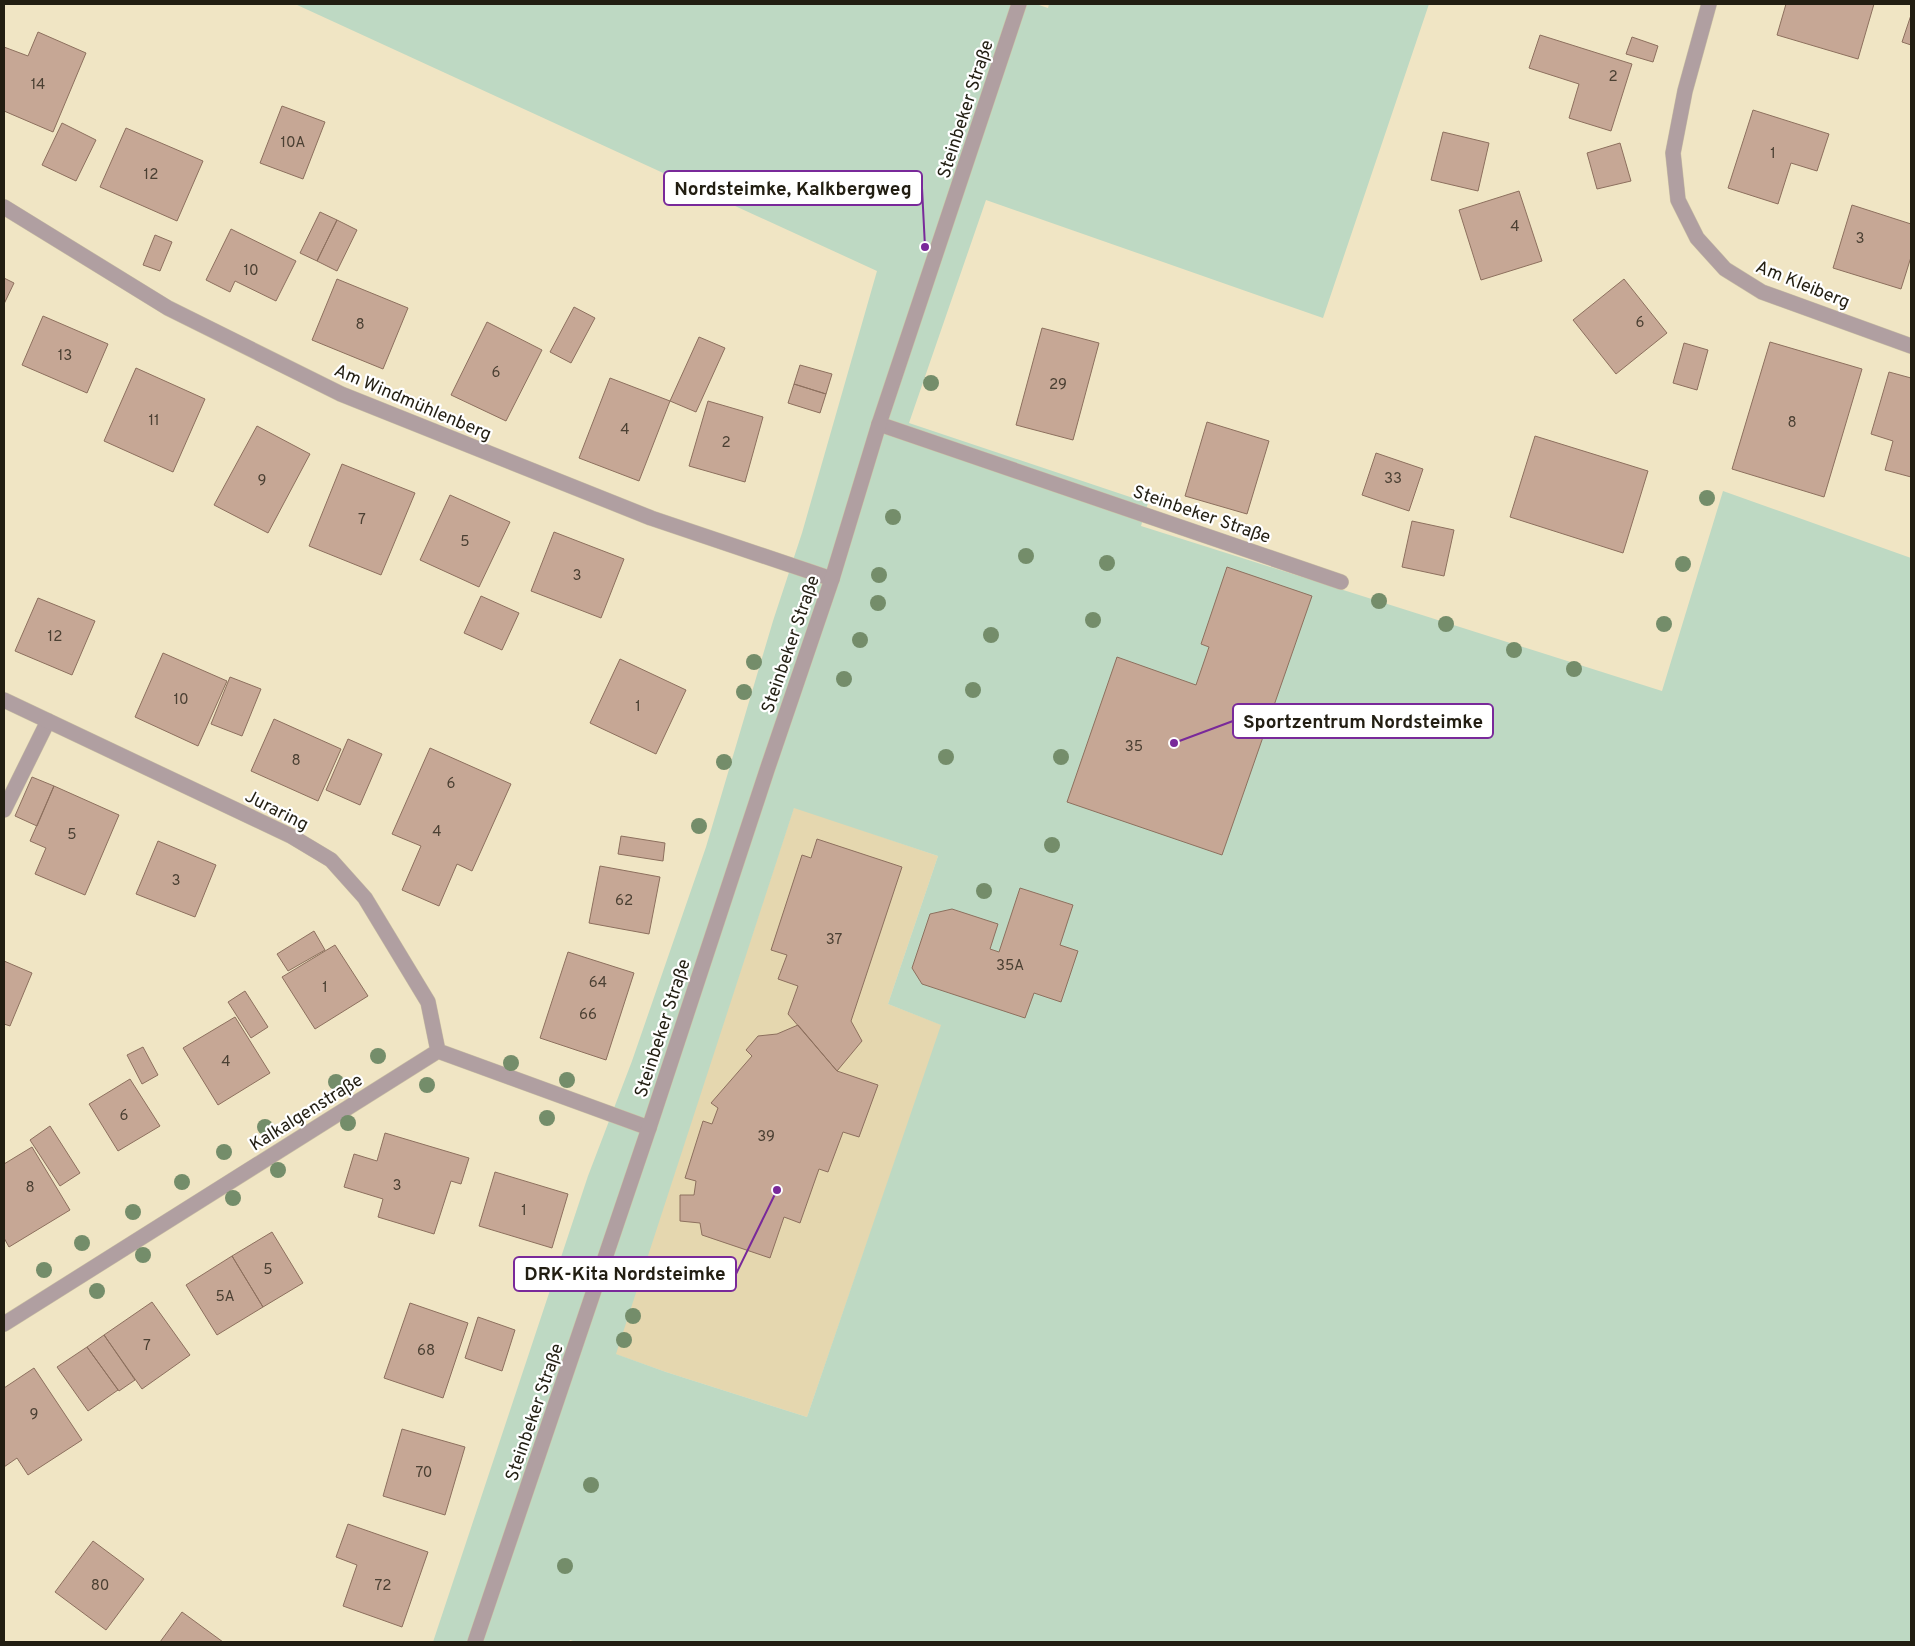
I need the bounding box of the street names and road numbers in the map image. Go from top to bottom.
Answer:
street label: Steinbeker Straße [933,37,1000,182]
street label: Am Kleiberg [1752,256,1853,315]
street label: Am Windmühlenberg [330,360,495,447]
street label: Steinbeker Straße [1130,481,1273,550]
street label: Steinbeker Straße [757,573,826,716]
street label: Juraring [241,786,312,837]
street label: Steinbeker Straße [630,956,697,1101]
street label: Kalkalgenstraße [246,1069,368,1157]
street label: Steinbeker Straße [501,1341,570,1484]

